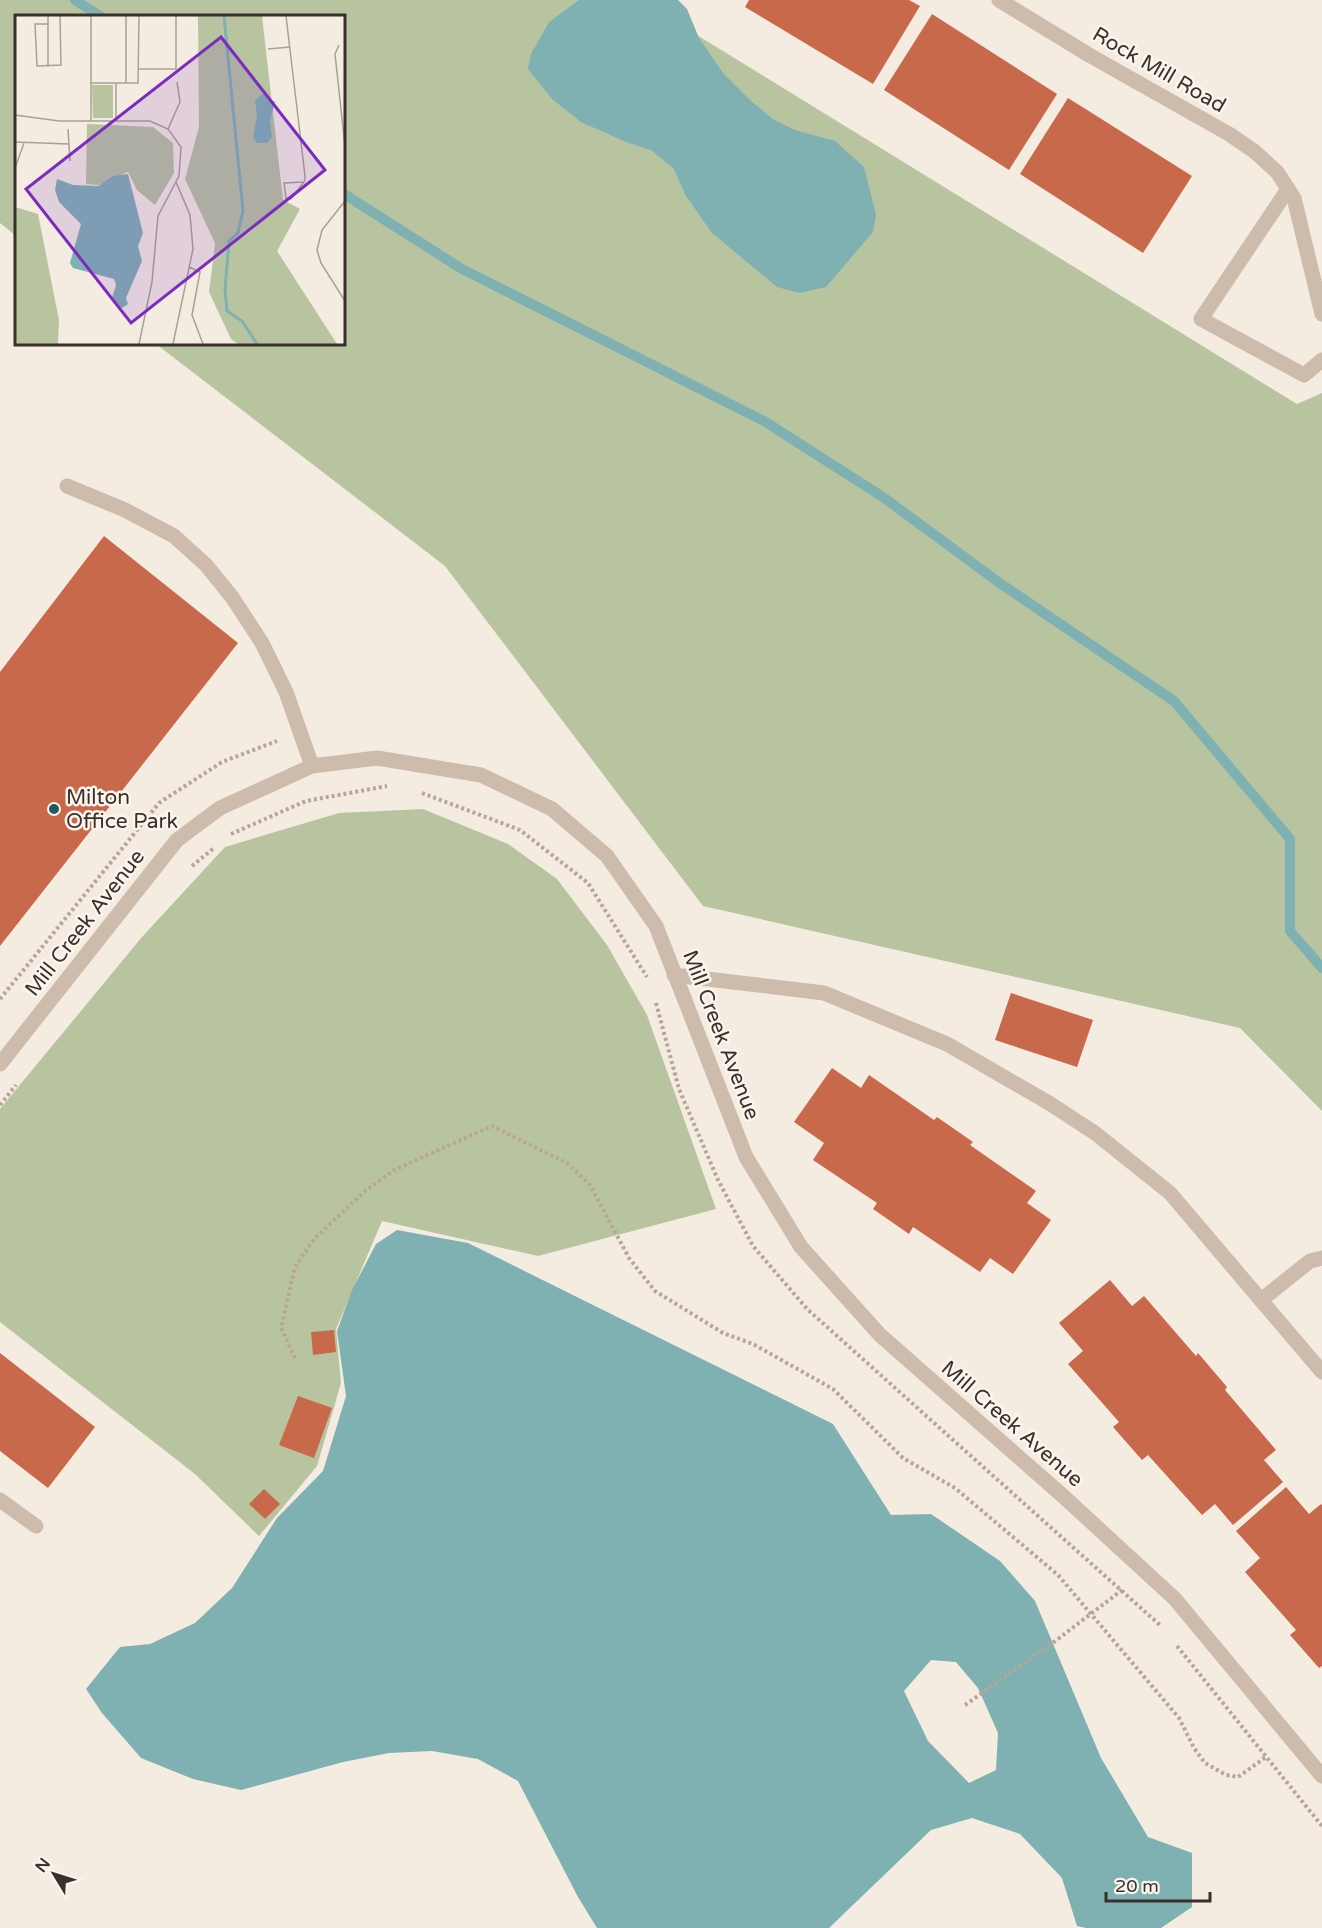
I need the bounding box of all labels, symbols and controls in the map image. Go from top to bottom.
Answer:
inset map [15,15,345,345]
street label: Rock Mill Road [1088,22,1230,118]
place label: Milton Office Park [66,785,178,834]
marker: Milton Office Park [47,802,61,816]
street label: Mill Creek Avenue [20,845,150,1001]
street label: Mill Creek Avenue [677,947,765,1123]
street label: Mill Creek Avenue [936,1356,1088,1492]
north arrow [24,1844,84,1904]
text: N [31,1854,55,1877]
scale bar [1106,1865,1210,1903]
text: 20 m [1115,1875,1159,1897]

